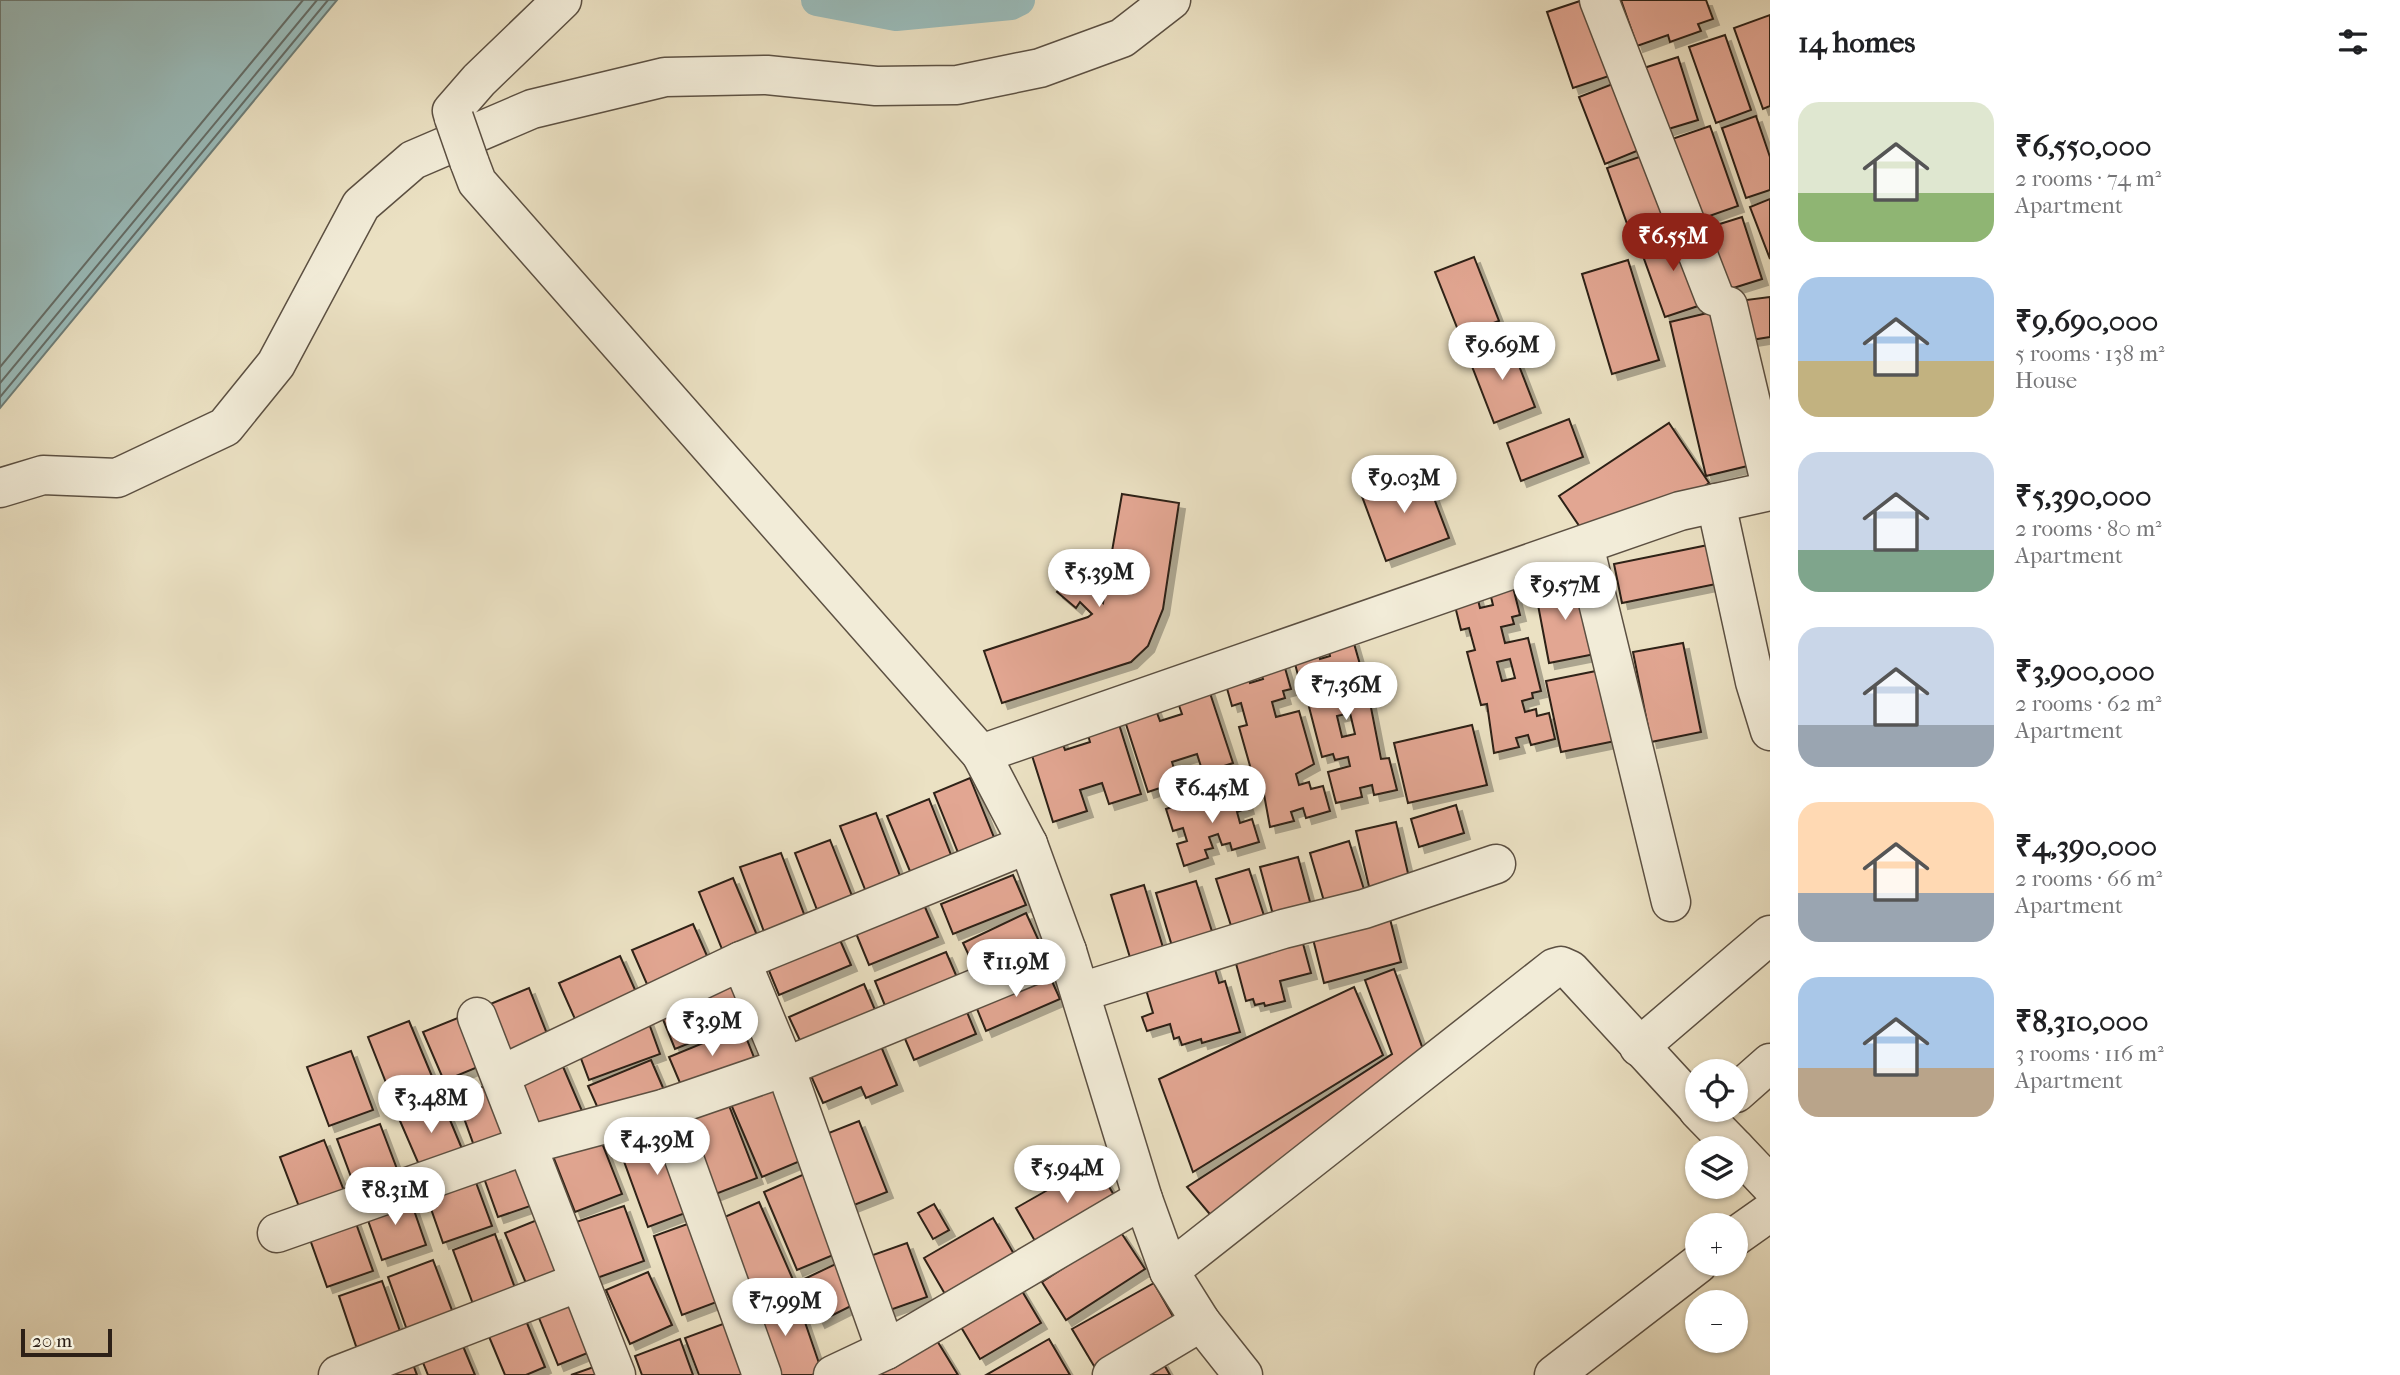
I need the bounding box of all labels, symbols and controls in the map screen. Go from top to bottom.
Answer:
icon: filters [2334,23,2372,61]
text: 14 homes [1798,25,1915,60]
text: ₹6,550,000 [2015,129,2152,164]
icon: home [1854,130,1938,214]
text: 2 rooms · 74 m² [2015,165,2161,192]
text: Apartment [2015,192,2123,219]
pin: ₹6.55M [1616,214,1730,273]
text: ₹6.55M [1638,222,1708,249]
text: ₹9,690,000 [2015,304,2158,339]
icon: home [1854,305,1938,389]
pin: ₹9.69M [1445,322,1559,382]
text: ₹9.69M [1464,331,1540,358]
text: 5 rooms · 138 m² [2015,340,2165,367]
text: House [2015,367,2077,394]
pin: ₹9.03M [1347,456,1461,515]
text: ₹9.03M [1368,464,1440,491]
text: ₹5,390,000 [2015,479,2152,514]
icon: home [1854,480,1938,564]
text: 2 rooms · 80 m² [2015,515,2162,542]
text: Apartment [2015,542,2123,569]
pin: ₹5.39M [1042,550,1156,609]
text: ₹5.39M [1064,558,1134,585]
pin: ₹9.57M [1508,562,1622,622]
text: ₹9.57M [1530,571,1600,598]
text: ₹3,900,000 [2015,654,2155,689]
icon: home [1854,655,1938,739]
pin: ₹7.36M [1289,662,1403,722]
text: ₹7.36M [1310,671,1382,698]
text: 2 rooms · 62 m² [2015,690,2162,717]
text: Apartment [2015,717,2123,744]
pin: ₹6.45M [1155,766,1269,825]
text: ₹6.45M [1175,774,1249,801]
text: ₹4,390,000 [2015,829,2157,864]
icon: home [1854,830,1938,914]
text: 2 rooms · 66 m² [2015,865,2162,892]
text: Apartment [2015,892,2123,919]
pin: ₹11.9M [959,940,1073,999]
text: ₹11.9M [983,948,1049,975]
pin: ₹3.9M [663,998,761,1058]
text: ₹8,310,000 [2015,1004,2149,1039]
icon: home [1854,1005,1938,1089]
text: ₹3.9M [682,1007,742,1034]
text: 3 rooms · 116 m² [2015,1040,2164,1067]
map controls [1685,1059,1748,1353]
button: locate [1685,1059,1748,1122]
text: Apartment [2015,1067,2123,1094]
pin: ₹3.48M [374,1076,488,1135]
text: ₹3.48M [394,1084,468,1111]
pin: ₹4.39M [600,1118,714,1177]
text: ₹4.39M [620,1126,694,1153]
button: layers [1685,1136,1748,1199]
pin: ₹5.94M [1010,1146,1124,1205]
text: ₹5.94M [1030,1154,1104,1181]
pin: ₹8.31M [338,1168,452,1227]
text: ₹8.31M [361,1176,429,1203]
button: + [1685,1213,1748,1276]
pin: ₹7.99M [728,1278,842,1338]
text: ₹7.99M [748,1287,822,1314]
button: − [1685,1290,1748,1353]
scale bar [21,1326,112,1358]
text: 20 m [32,1330,72,1352]

